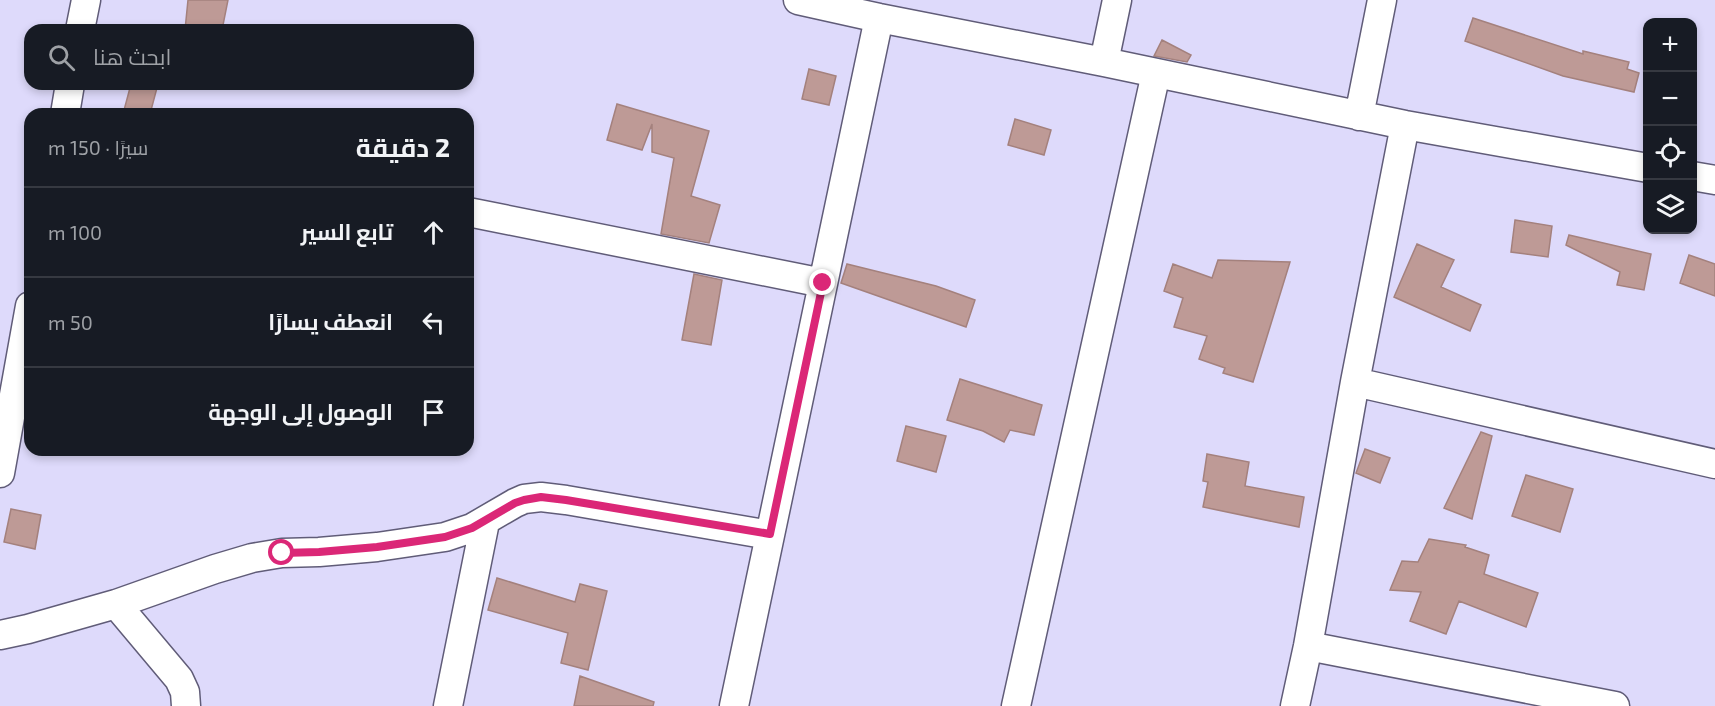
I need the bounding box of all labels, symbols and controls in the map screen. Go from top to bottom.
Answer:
map controls [1643,18,1697,234]
button: + [1643,18,1697,72]
search box [24,24,474,90]
icon: search [45,41,78,74]
text: ابحث هنا [93,43,171,69]
button: − [1643,72,1697,126]
button: locate [1643,126,1697,180]
text: 2 دقيقة [356,131,450,162]
text: سيرًا · 150 m [48,135,148,159]
button: layers [1643,180,1697,234]
icon: ahead [417,216,450,249]
text: تابع السير [301,218,393,244]
text: 100 m [48,220,102,244]
route end [809,269,835,295]
icon: left [417,306,450,339]
text: انعطف يسارًا [268,308,393,334]
text: 50 m [48,310,93,334]
icon: arrive [417,396,450,429]
text: الوصول إلى الوجهة [208,398,393,424]
route start [268,539,294,565]

